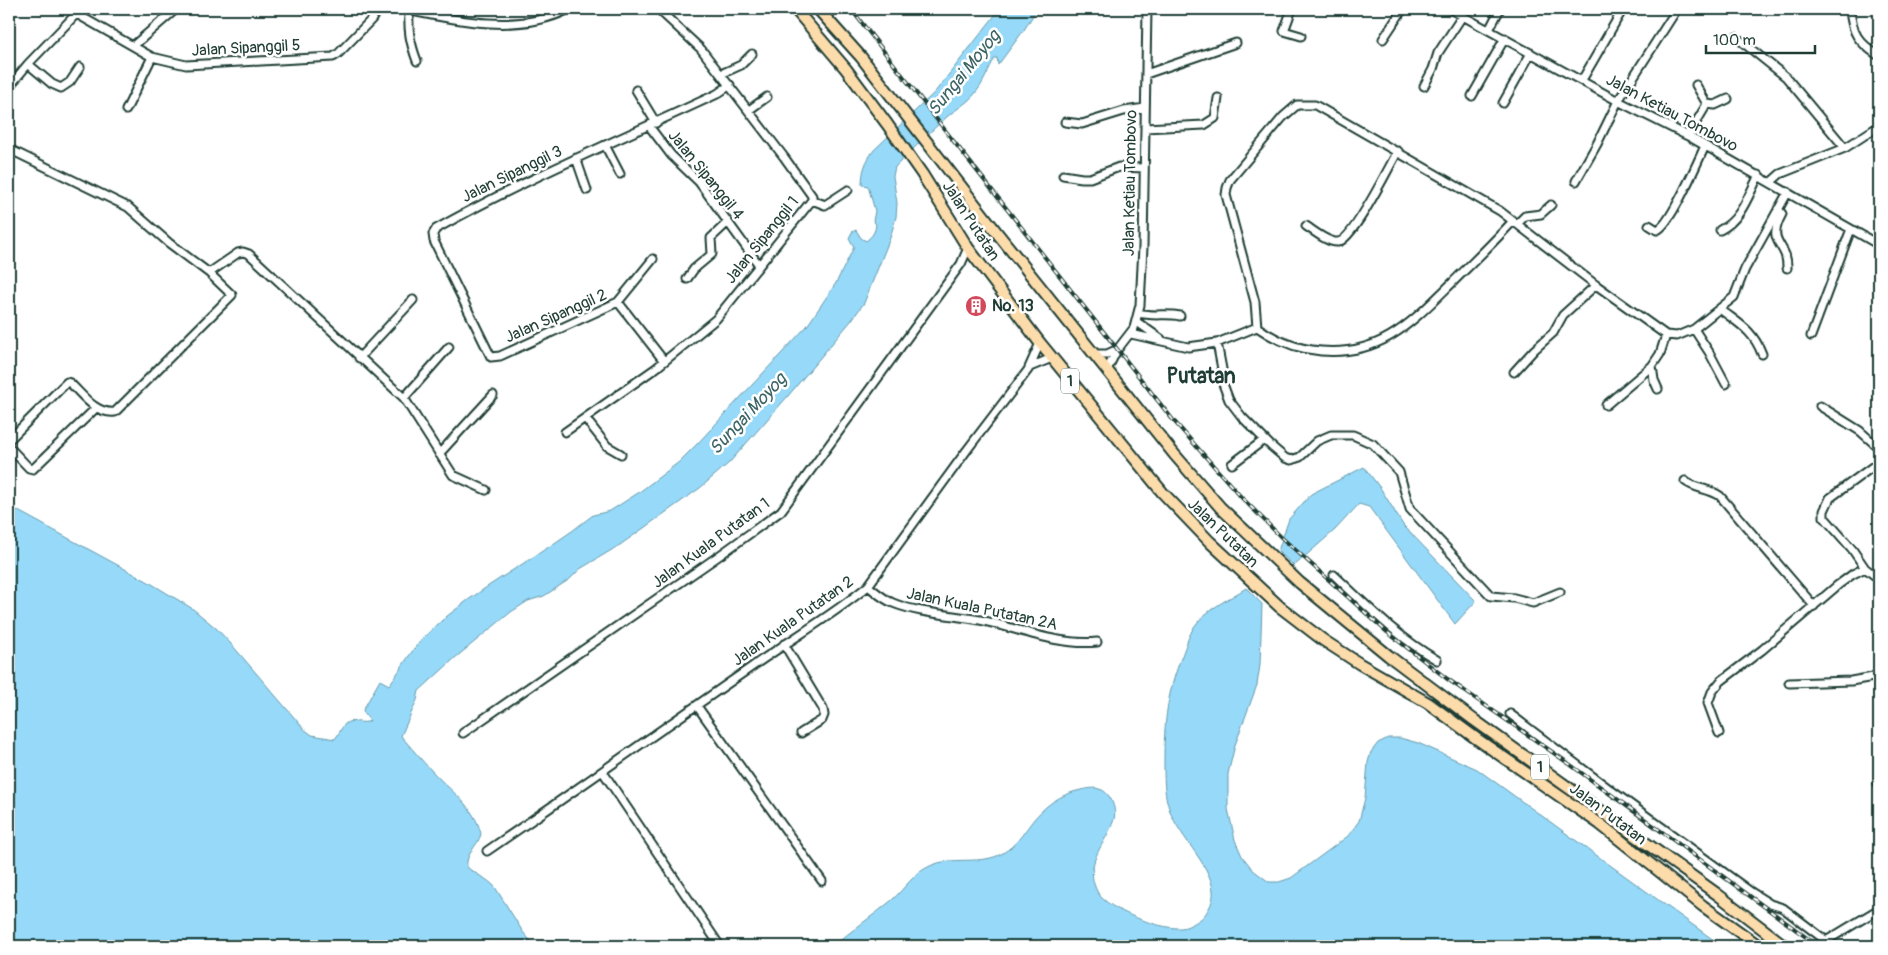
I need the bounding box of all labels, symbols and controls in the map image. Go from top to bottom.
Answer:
scale bar [1706,22,1814,54]
water label: Sungai Moyog [923,24,1007,120]
text: 100 m [1713,31,1756,50]
street label: Jalan Sipanggil 5 [191,35,301,61]
street label: Jalan Ketiau Tombovo [1603,70,1742,156]
street label: Jalan Ketiau Tombovo [1119,109,1141,256]
street label: Jalan Sipanggil 4 [664,126,748,224]
street label: Jalan Sipanggil 3 [458,141,566,207]
street label: Jalan Putatan [938,177,1004,265]
street label: Jalan Sipanggil 1 [721,192,803,288]
street label: Jalan Sipanggil 2 [502,285,610,347]
building icon: No. 13 [964,294,988,318]
place label: No. 13 [992,296,1034,316]
district label: Putatan [1166,363,1236,390]
water label: Sungai Moyog [704,367,793,460]
road number: 1 [1061,368,1079,394]
street label: Jalan Kuala Putatan 1 [648,494,774,592]
street label: Jalan Putatan [1183,494,1263,572]
street label: Jalan Kuala Putatan 2 [729,572,858,670]
street label: Jalan Kuala Putatan 2A [905,583,1059,635]
road number: 1 [1531,754,1549,780]
street label: Jalan Putatan [1566,779,1650,849]

